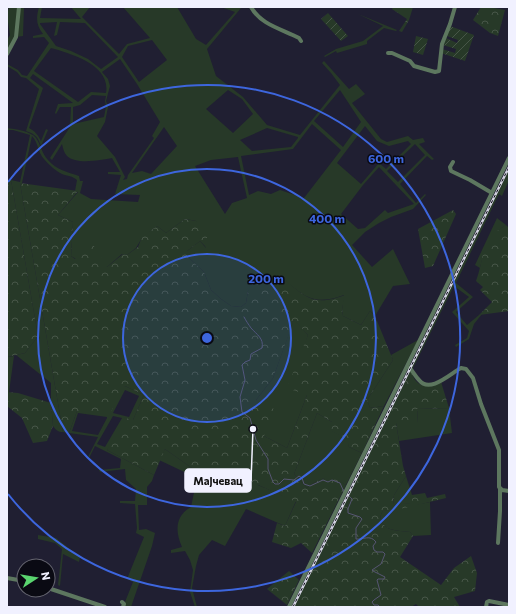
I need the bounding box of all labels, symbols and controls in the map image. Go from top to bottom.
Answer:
text: 600 m [368,151,404,165]
text: 400 m [309,211,345,225]
text: 200 m [248,271,284,285]
centre of rings [200,331,214,345]
callout: Мајчевац [185,469,251,492]
text: Мајчевац [193,474,243,487]
north arrow [16,558,56,598]
text: N [39,570,53,581]

